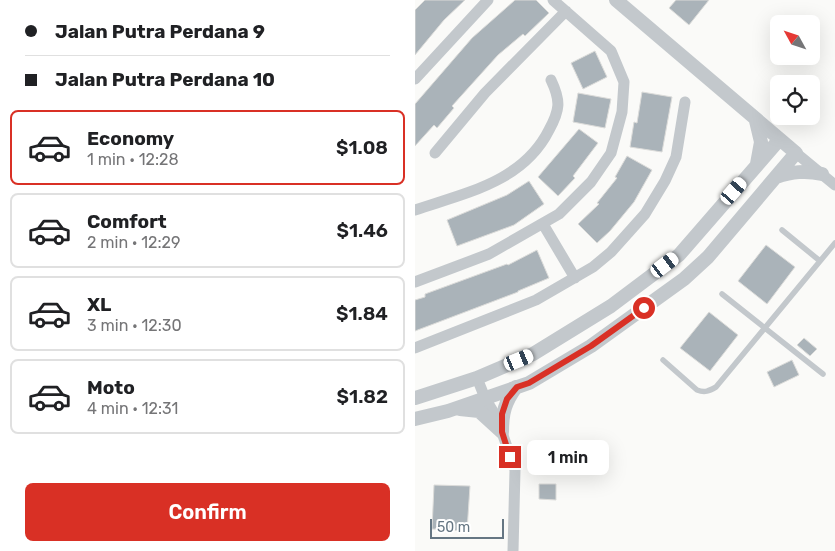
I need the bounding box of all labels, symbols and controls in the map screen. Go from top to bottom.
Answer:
north arrow [770,15,820,65]
map controls [770,15,820,125]
text: Jalan Putra Perdana 9 [55,20,265,43]
text: Jalan Putra Perdana 10 [55,68,275,91]
button: locate [770,75,820,125]
icon: car [27,125,72,170]
text: Economy [87,127,174,150]
text: $1.08 [336,136,388,159]
text: 1 min · 12:28 [87,150,179,169]
car [718,175,749,207]
icon: car [27,208,72,253]
text: Comfort [87,210,167,233]
text: $1.46 [337,219,388,242]
text: 2 min · 12:29 [87,233,180,252]
car [648,250,681,280]
icon: car [27,291,72,336]
text: XL [87,293,111,316]
route start [633,297,655,319]
text: $1.84 [336,302,388,325]
text: 3 min · 12:30 [87,316,182,335]
car [502,347,535,373]
icon: car [27,374,72,419]
text: Moto [87,376,135,399]
text: $1.82 [337,385,388,408]
text: 4 min · 12:31 [87,399,178,418]
callout: 1 min [527,440,610,474]
route end [499,446,521,468]
text: 1 min [548,448,588,467]
button: Confirm [25,483,390,541]
scale bar [430,516,504,539]
text: 50 m [437,519,470,536]

